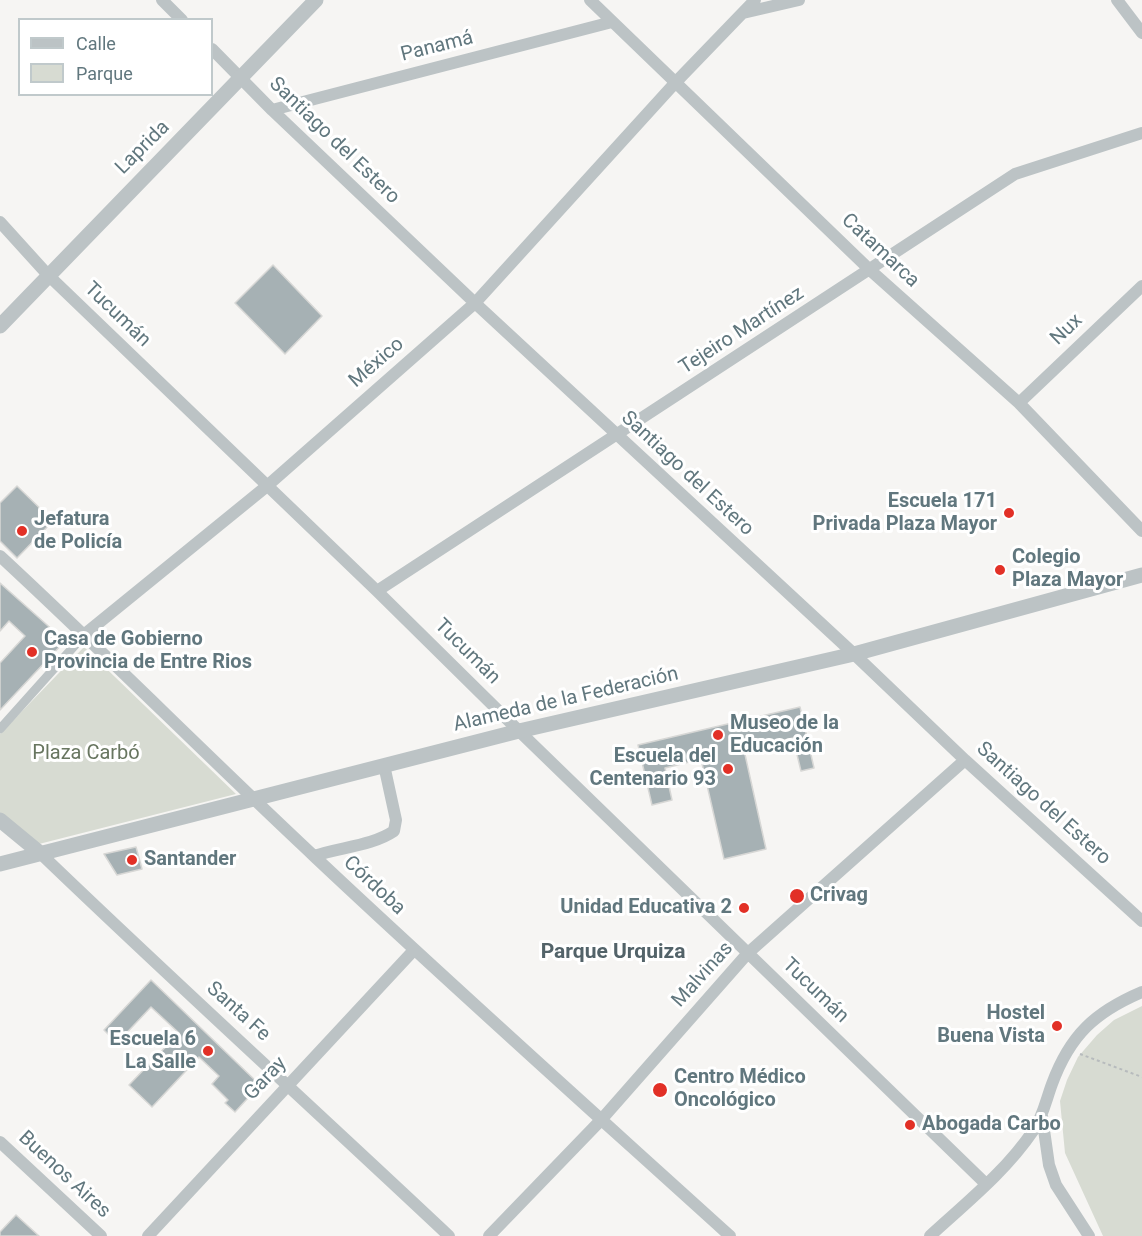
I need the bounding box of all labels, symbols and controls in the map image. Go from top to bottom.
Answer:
legend [18,18,213,96]
street label: Panamá [398,26,476,68]
text: Calle [76,33,116,54]
text: Parque [76,63,133,84]
street label: Santiago del Estero [264,73,404,209]
street label: Laprida [111,116,175,180]
street label: Catamarca [836,209,924,293]
street label: Tucumán [79,278,155,352]
street label: Tejeiro Martínez [675,282,809,380]
street label: Nux [1046,309,1088,351]
street label: México [345,333,409,393]
street label: Santiago del Estero [616,406,758,542]
place label: Escuela 171 Privada Plaza Mayor [813,490,997,537]
marker: Escuela 171 Privada Plaza Mayor [1002,506,1016,520]
place label: Jefatura de Policía [34,508,122,555]
marker: Jefatura de Policía [15,524,29,538]
place label: Colegio Plaza Mayor [1012,546,1123,593]
marker: Colegio Plaza Mayor [993,563,1007,577]
street label: Tucumán [429,614,505,690]
place label: Casa de Gobierno Provincia de Entre Rios [44,628,252,675]
marker: Casa de Gobierno Provincia de Entre Rios [25,645,39,659]
street label: Alameda de la Federación [451,662,681,738]
place label: Museo de la Educación [730,712,839,759]
marker: Museo de la Educación [711,728,725,742]
street label: Santiago del Estero [971,737,1115,871]
park label: Plaza Carbó [32,742,140,766]
place label: Escuela del Centenario 93 [590,745,716,792]
marker: Escuela del Centenario 93 [721,762,735,776]
place label: Santander [144,848,236,872]
street label: Córdoba [338,851,410,921]
marker: Santander [125,853,139,867]
place label: Crivag [810,884,868,908]
marker: Crivag [788,887,806,905]
place label: Unidad Educativa 2 [560,896,732,920]
marker: Unidad Educativa 2 [737,901,751,915]
street label: Malvinas [667,937,739,1013]
district label: Parque Urquiza [541,940,685,966]
street label: Tucumán [777,954,853,1028]
street label: Santa Fe [201,977,275,1047]
place label: Hostel Buena Vista [937,1002,1045,1049]
marker: Hostel Buena Vista [1050,1019,1064,1033]
place label: Escuela 6 La Salle [110,1028,196,1075]
marker: Escuela 6 La Salle [201,1044,215,1058]
street label: Garay [240,1052,292,1106]
place label: Centro Médico Oncológico [674,1066,806,1113]
marker: Centro Médico Oncológico [651,1081,669,1099]
place label: Abogada Carbo [922,1113,1061,1137]
marker: Abogada Carbo [903,1118,917,1132]
street label: Buenos Aires [13,1126,115,1224]

